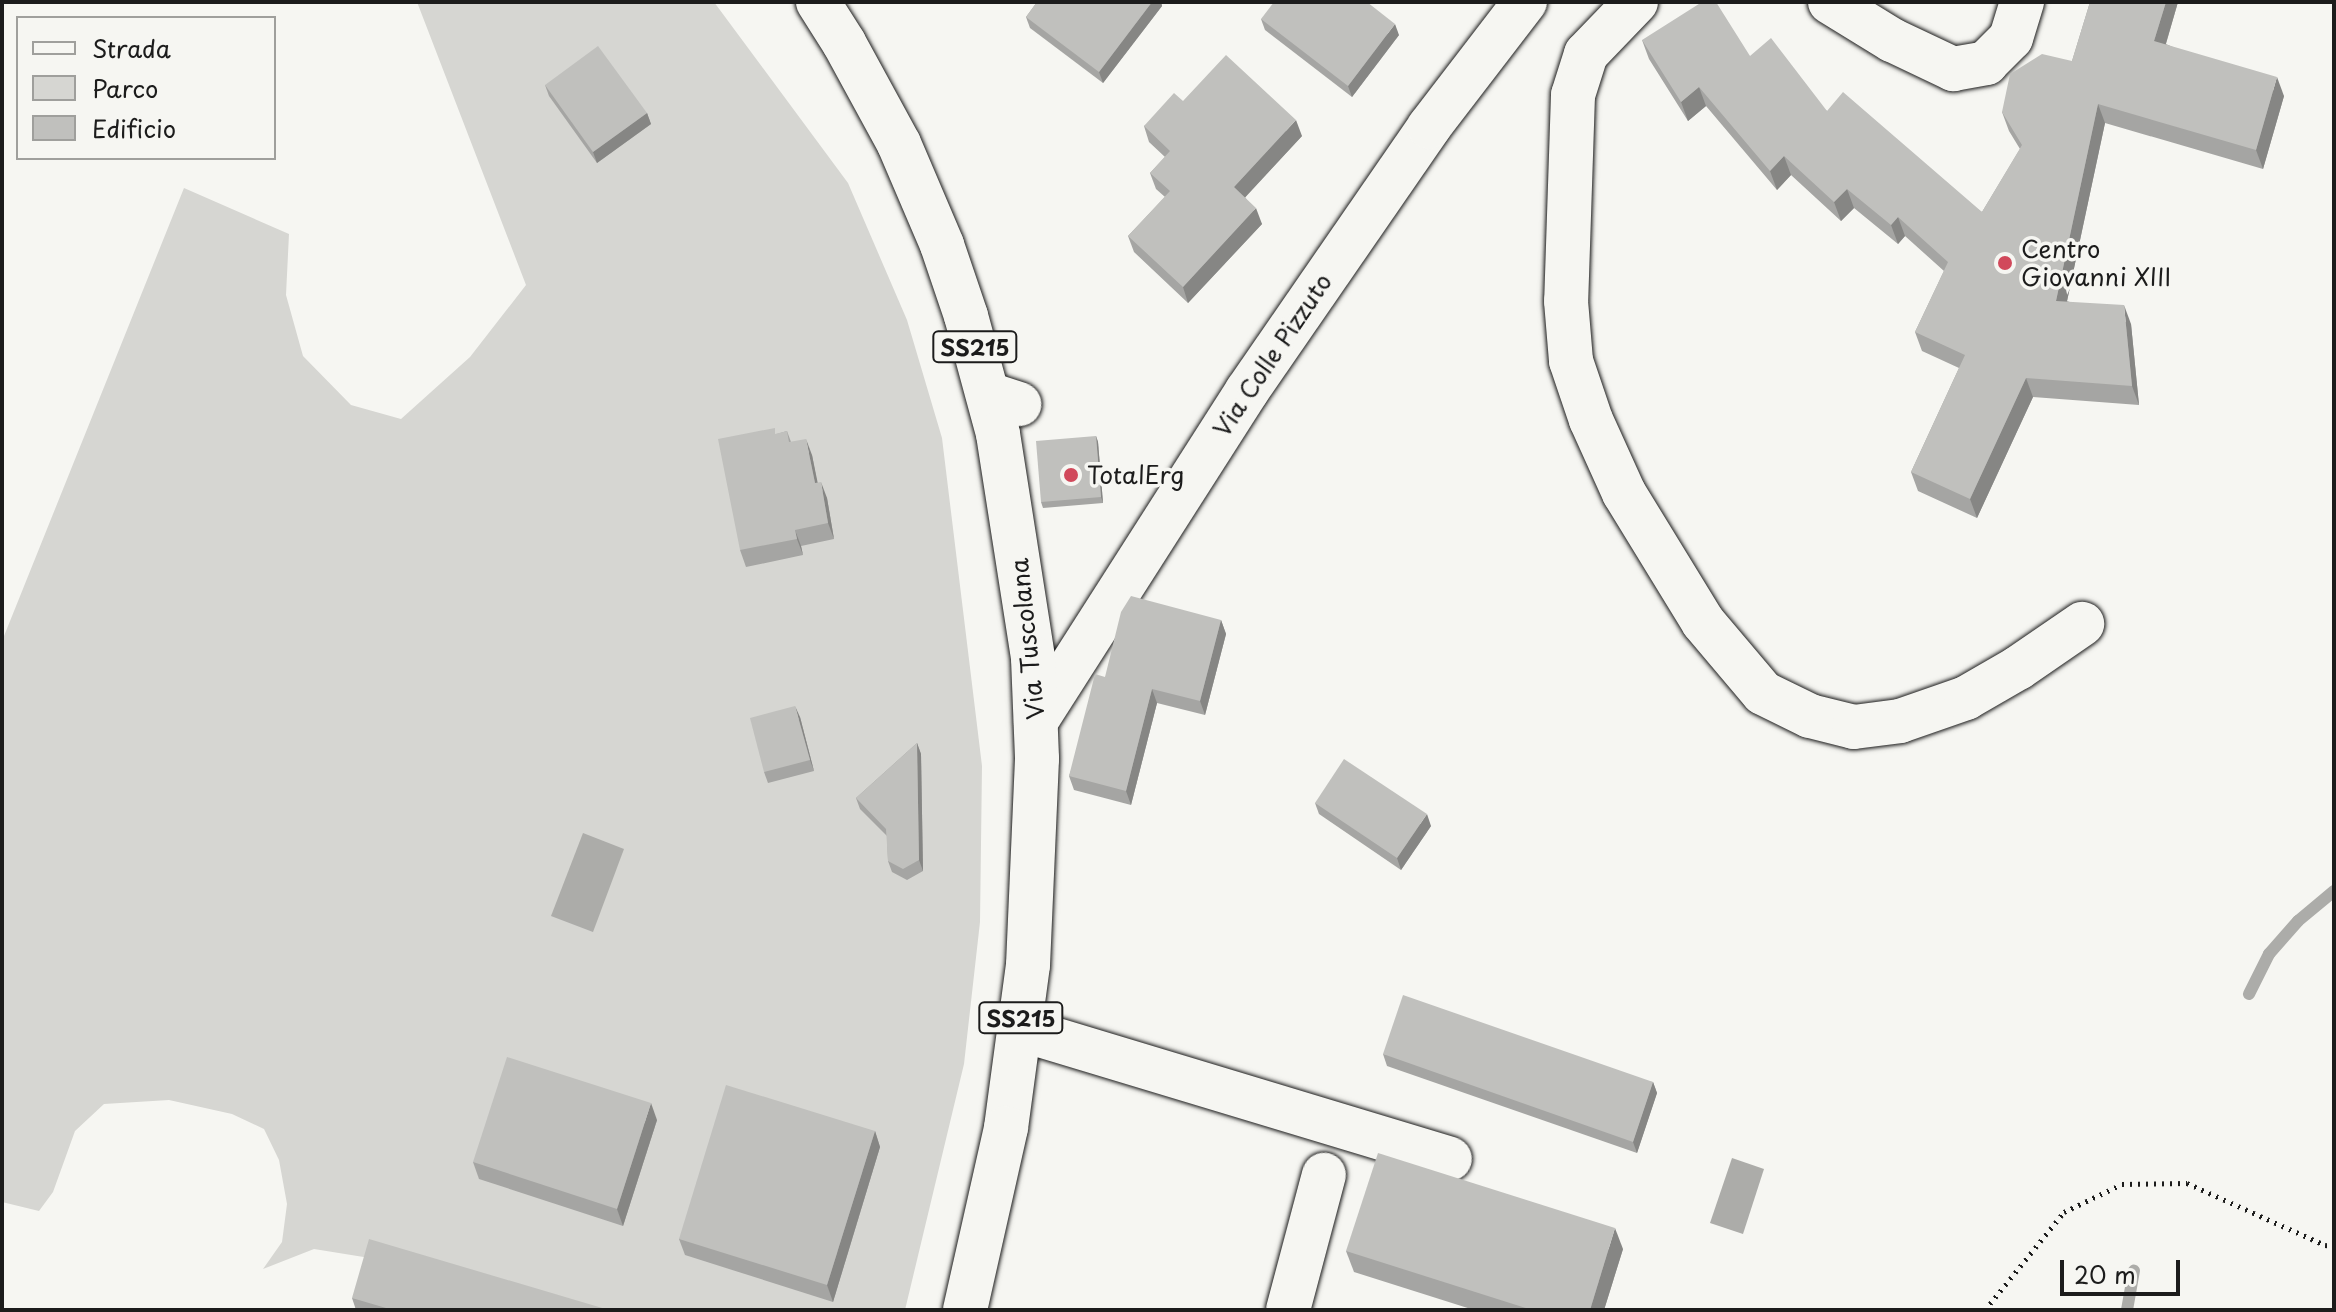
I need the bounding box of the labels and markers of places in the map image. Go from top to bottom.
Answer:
place label: Centro Giovanni XIII [2021,235,2169,291]
marker: Centro Giovanni XIII [1996,254,2014,272]
place label: TotalErg [1087,461,1184,489]
marker: TotalErg [1062,466,1080,484]

